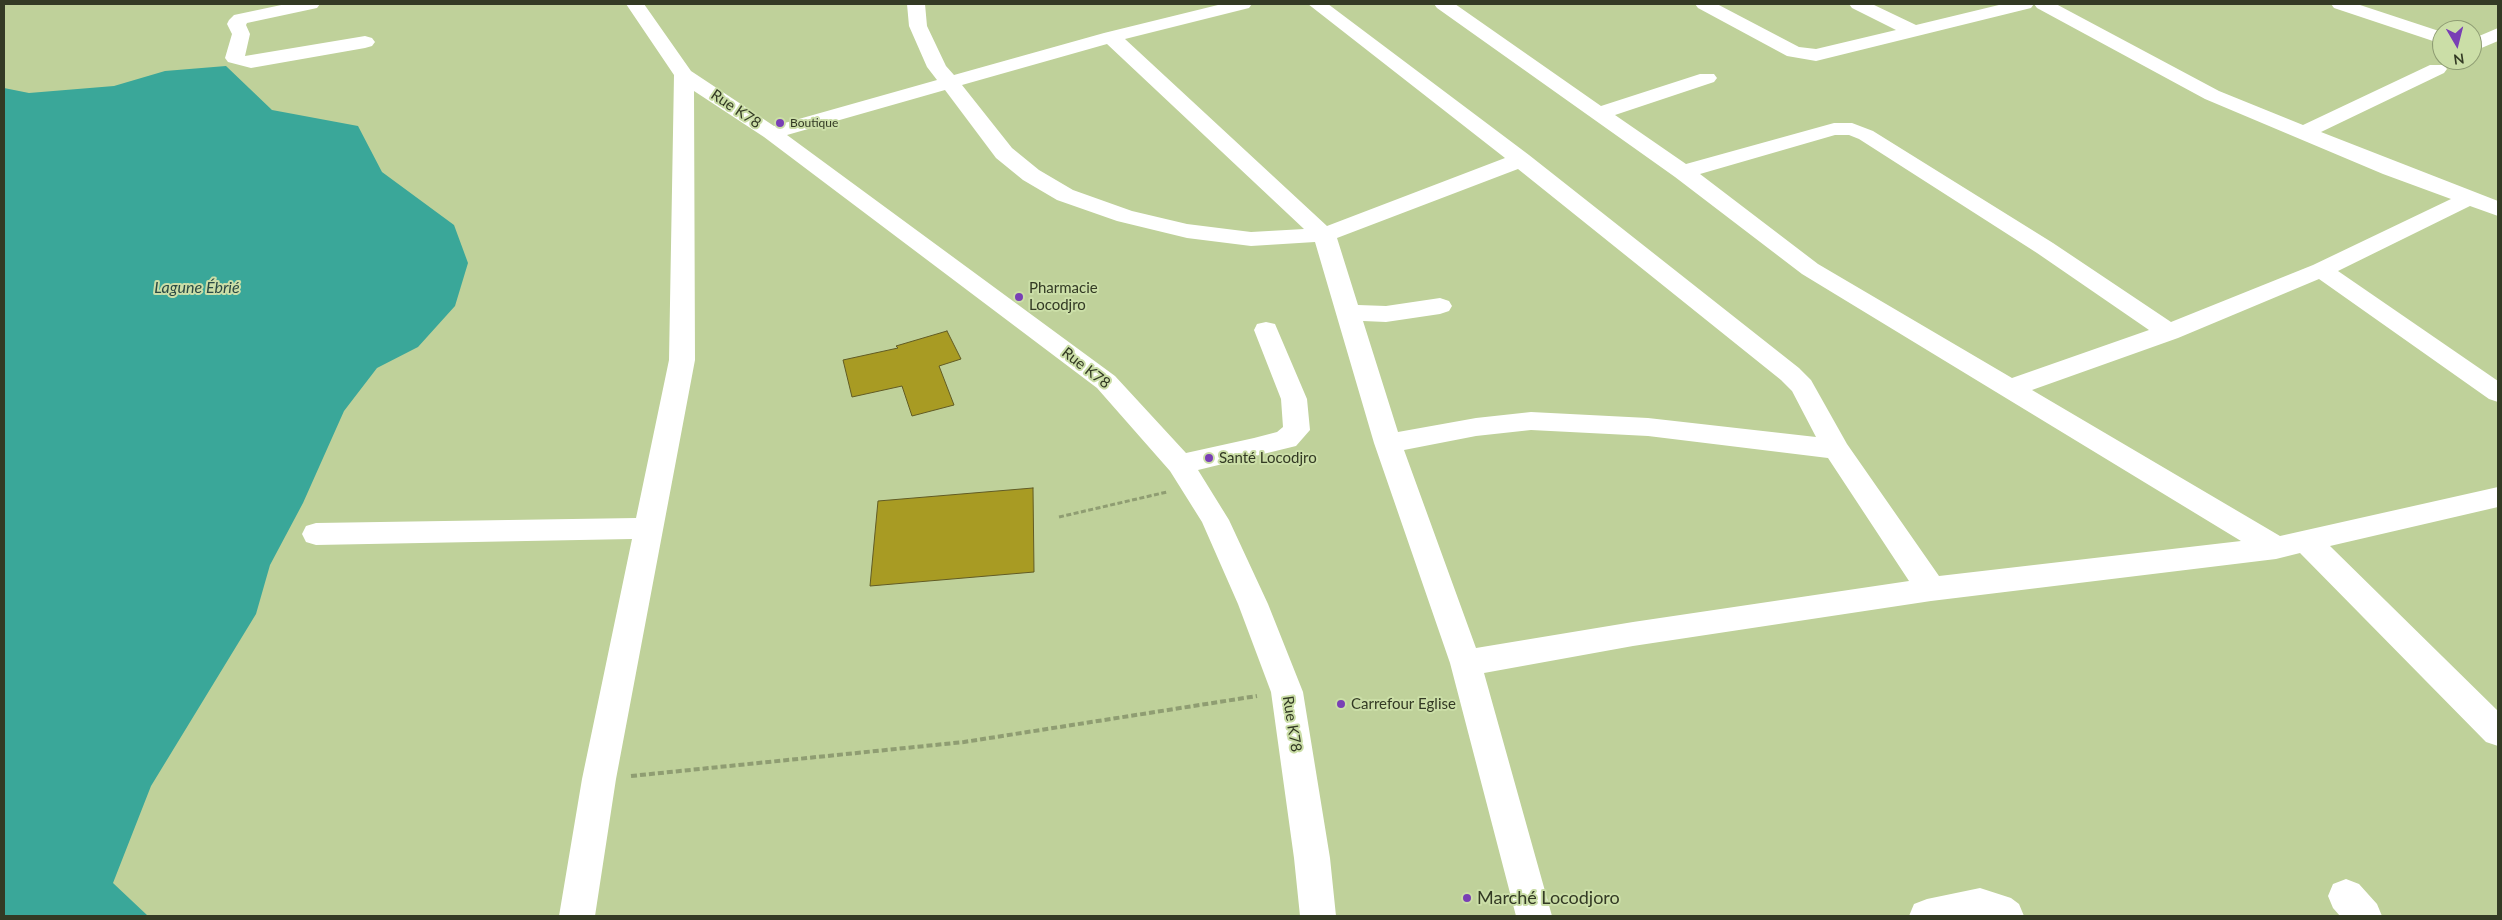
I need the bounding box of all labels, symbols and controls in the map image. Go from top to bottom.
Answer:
north arrow [2432,20,2482,70]
text: N [2452,50,2466,69]
street label: Rue K78 [708,86,764,132]
place label: Boutique [790,116,838,130]
marker: Boutique [774,117,786,129]
water label: Lagune Ébrié [154,278,240,298]
place label: Pharmacie Locodjro [1029,279,1098,314]
marker: Pharmacie Locodjro [1013,291,1025,303]
street label: Rue K78 [1058,344,1114,392]
place label: Santé Locodjro [1219,449,1317,467]
marker: Santé Locodjro [1203,452,1215,464]
street label: Rue K78 [1279,695,1305,753]
place label: Carrefour Eglise [1351,695,1456,713]
marker: Carrefour Eglise [1335,698,1347,710]
place label: Marché Locodjoro [1477,887,1620,909]
marker: Marché Locodjoro [1461,892,1473,904]

